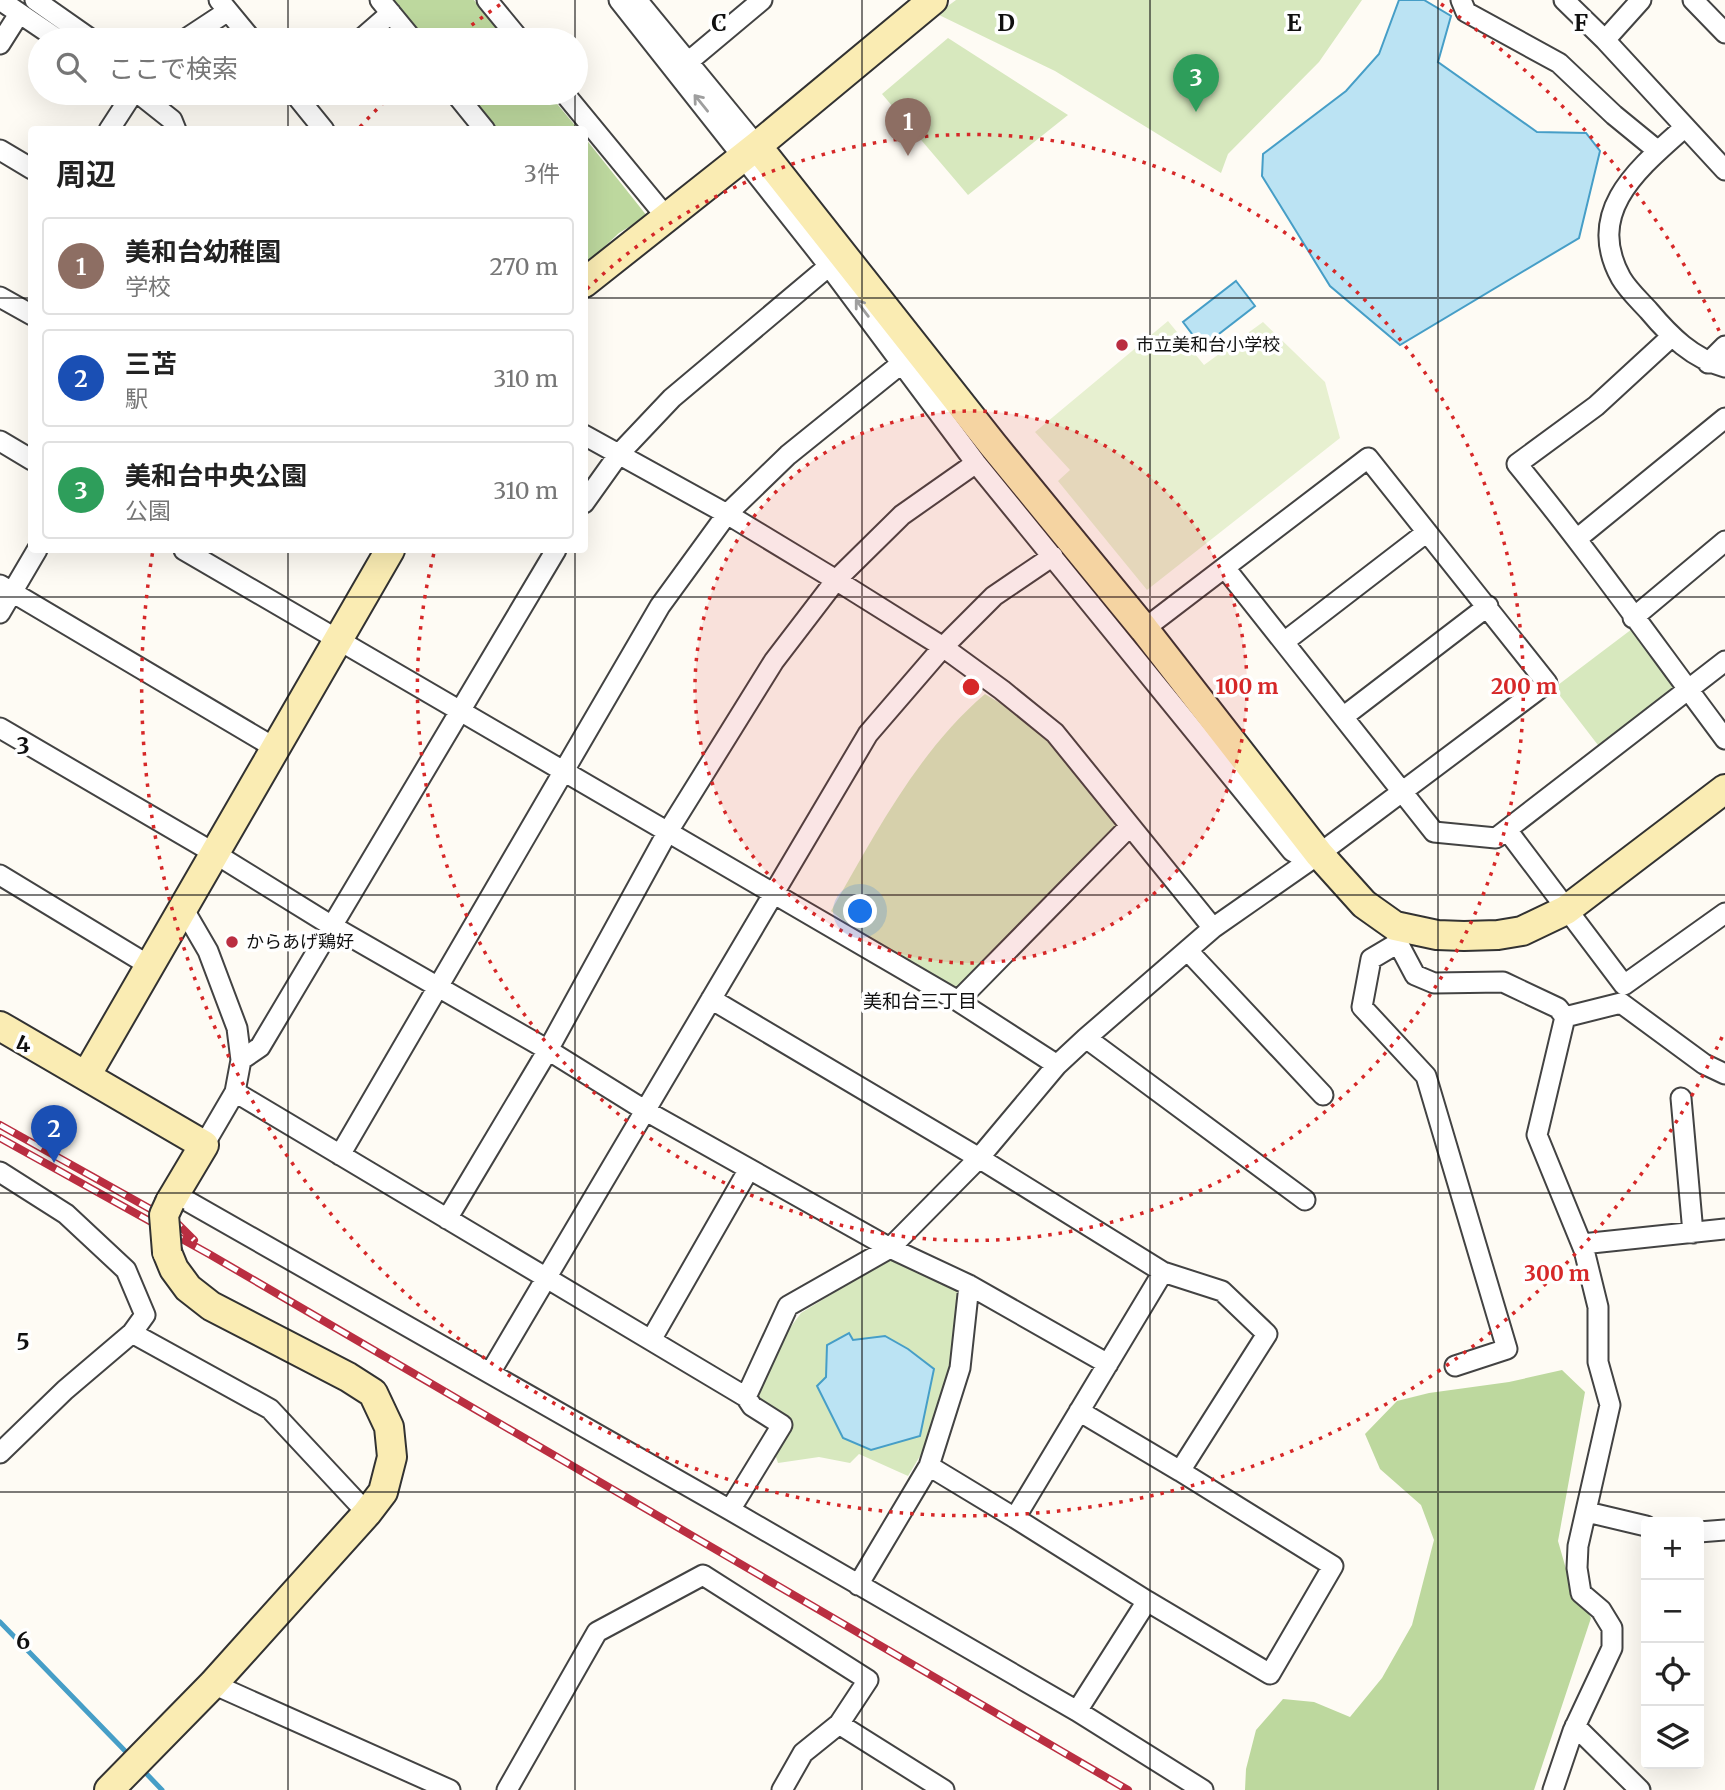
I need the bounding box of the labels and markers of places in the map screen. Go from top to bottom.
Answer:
pin: 3 [1173,54,1219,112]
pin: 1 [885,98,931,156]
place label: 市立美和台小学校 [1136,333,1280,356]
marker: 市立美和台小学校 [1114,337,1130,353]
centre of rings [959,675,983,699]
place label: からあげ鶏好 [246,930,354,953]
marker: からあげ鶏好 [224,934,240,950]
pin: 2 [31,1105,77,1163]

